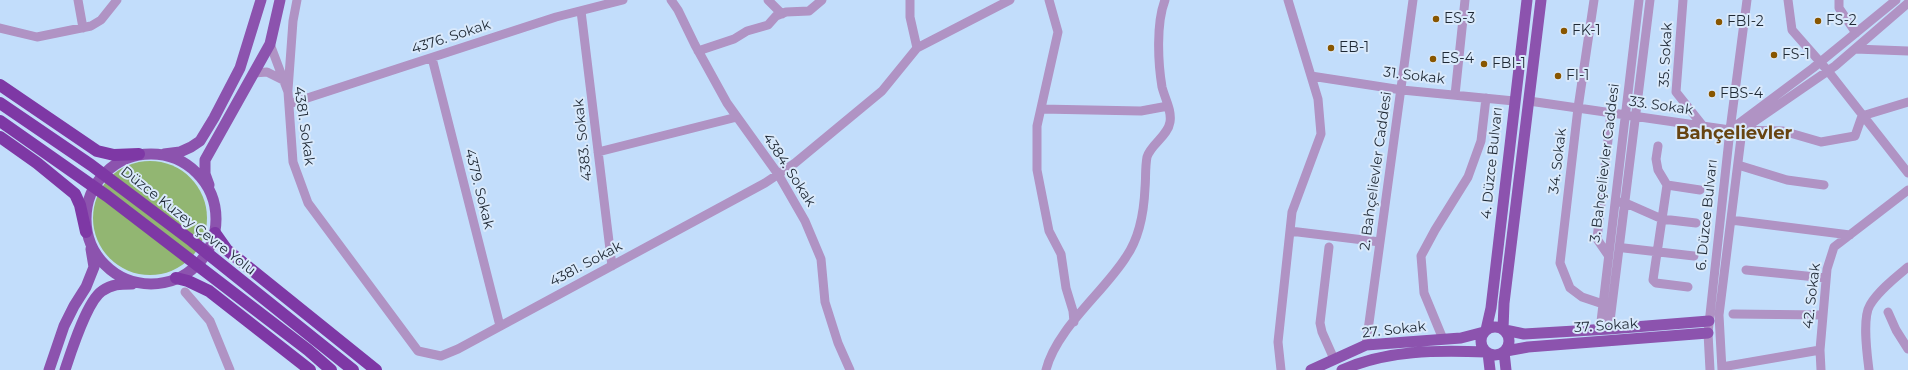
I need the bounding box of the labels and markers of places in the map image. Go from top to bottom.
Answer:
place label: ES-3 [1444,11,1475,27]
place label: FS-2 [1826,13,1857,29]
marker: ES-3 [1431,14,1441,24]
place label: FBI-2 [1727,14,1764,30]
marker: FS-2 [1813,16,1823,26]
marker: FBI-2 [1714,17,1724,27]
place label: FK-1 [1572,23,1601,39]
marker: FK-1 [1559,26,1569,36]
place label: EB-1 [1339,40,1369,56]
marker: EB-1 [1326,43,1336,53]
place label: FS-1 [1782,47,1810,63]
marker: FS-1 [1769,50,1779,60]
place label: ES-4 [1441,51,1474,67]
marker: ES-4 [1428,54,1438,64]
place label: FBI-1 [1492,56,1526,72]
marker: FBI-1 [1479,59,1489,69]
place label: FI-1 [1566,68,1589,84]
marker: FI-1 [1553,71,1563,81]
place label: FBS-4 [1720,86,1763,102]
marker: FBS-4 [1707,89,1717,99]

